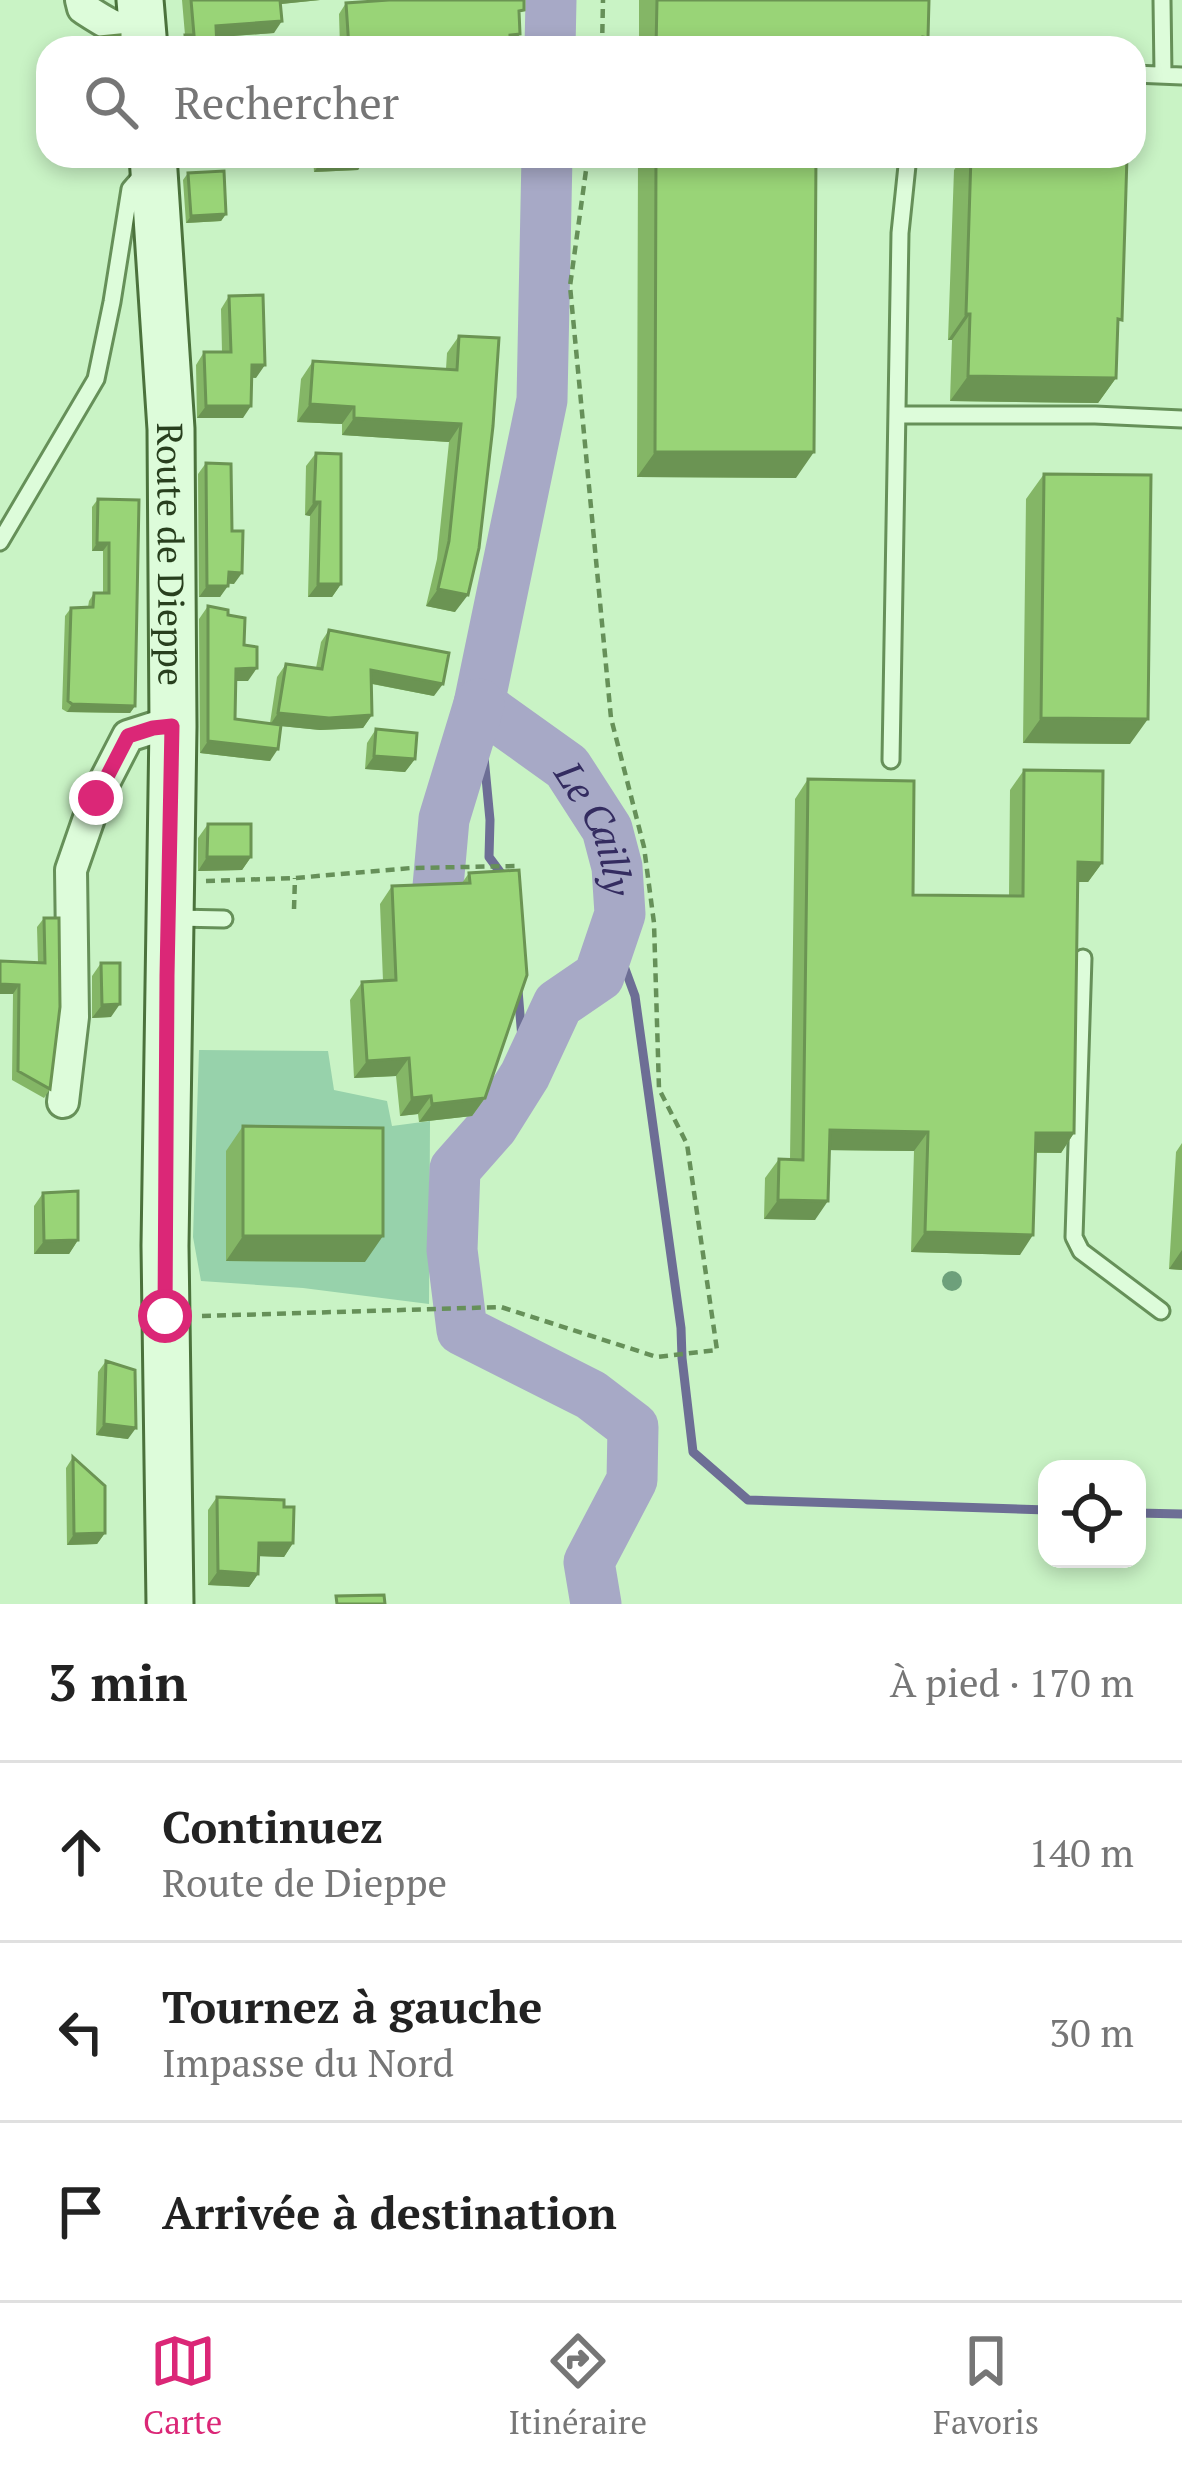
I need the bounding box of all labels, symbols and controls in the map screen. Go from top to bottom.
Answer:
search box [36,36,1146,168]
icon: search [78,69,144,135]
text: Rechercher [174,72,399,132]
street label: Route de Dieppe [147,423,196,686]
water label: Le Cailly [543,750,645,898]
route end [69,771,123,825]
route start [138,1289,192,1343]
map controls [1038,1460,1146,1568]
button: locate [1038,1460,1146,1568]
text: 3 min [48,1648,188,1716]
text: À pied · 170 m [890,1656,1134,1708]
text: Continuez [162,1796,383,1856]
icon: ahead [48,1819,114,1885]
text: 140 m [1029,1826,1134,1878]
text: Route de Dieppe [162,1856,447,1908]
text: Tournez à gauche [162,1976,542,2036]
icon: left [48,1999,114,2065]
text: 30 m [1049,2006,1134,2058]
text: Impasse du Nord [162,2036,454,2088]
icon: arrive [48,2179,114,2245]
text: Arrivée à destination [162,2182,617,2242]
tab: Carte [143,2328,222,2443]
tab: Itinéraire [508,2328,647,2443]
tab: Favoris [933,2328,1039,2443]

